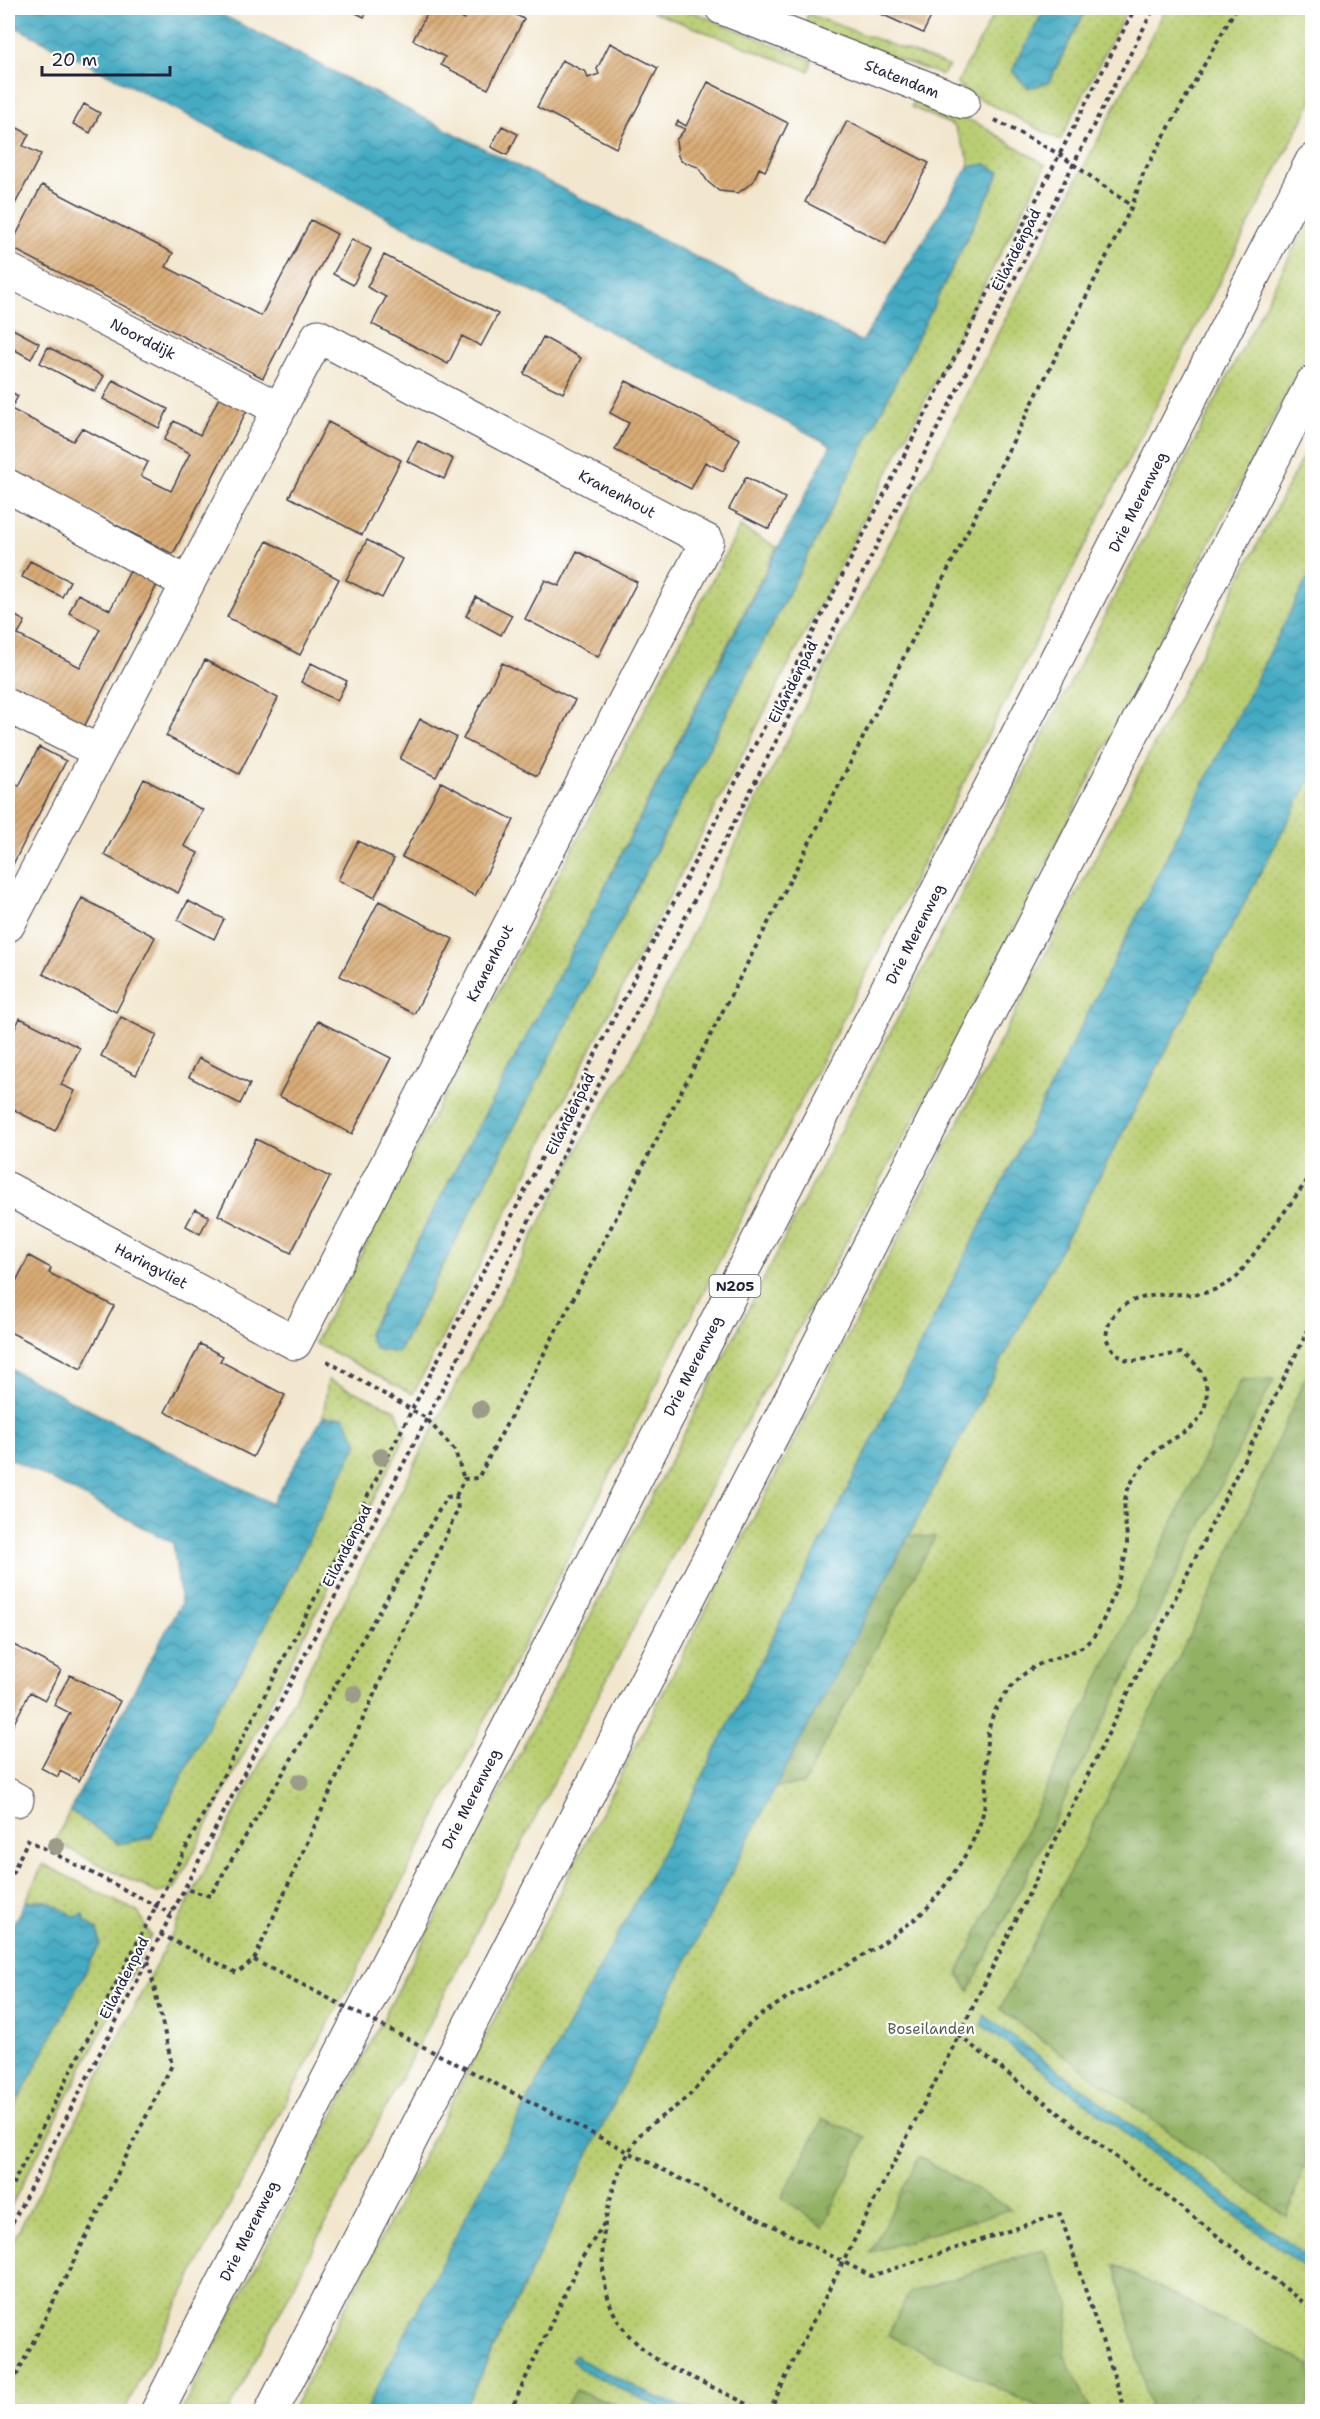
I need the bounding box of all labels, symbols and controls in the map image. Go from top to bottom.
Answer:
scale bar [42,39,170,77]
text: 20 m [51,48,97,72]
street label: Statendam [862,55,942,103]
street label: Eilandenpad [987,205,1046,295]
street label: Noorddijk [107,314,179,364]
street label: Drie Merenweg [1104,448,1172,556]
street label: Kranenhout [575,465,659,523]
street label: Eilandenpad [764,637,823,727]
street label: Drie Merenweg [881,880,949,988]
street label: Kranenhout [462,921,518,1005]
street label: Eilandenpad [541,1069,600,1159]
street label: Haringvliet [111,1238,191,1294]
road number: N205 [710,1275,760,1297]
street label: Drie Merenweg [659,1312,727,1420]
street label: Eilandenpad [318,1501,377,1591]
street label: Drie Merenweg [437,1745,505,1853]
street label: Eilandenpad [95,1933,154,2023]
park label: Boseilanden [887,2019,975,2039]
street label: Drie Merenweg [215,2177,283,2285]

